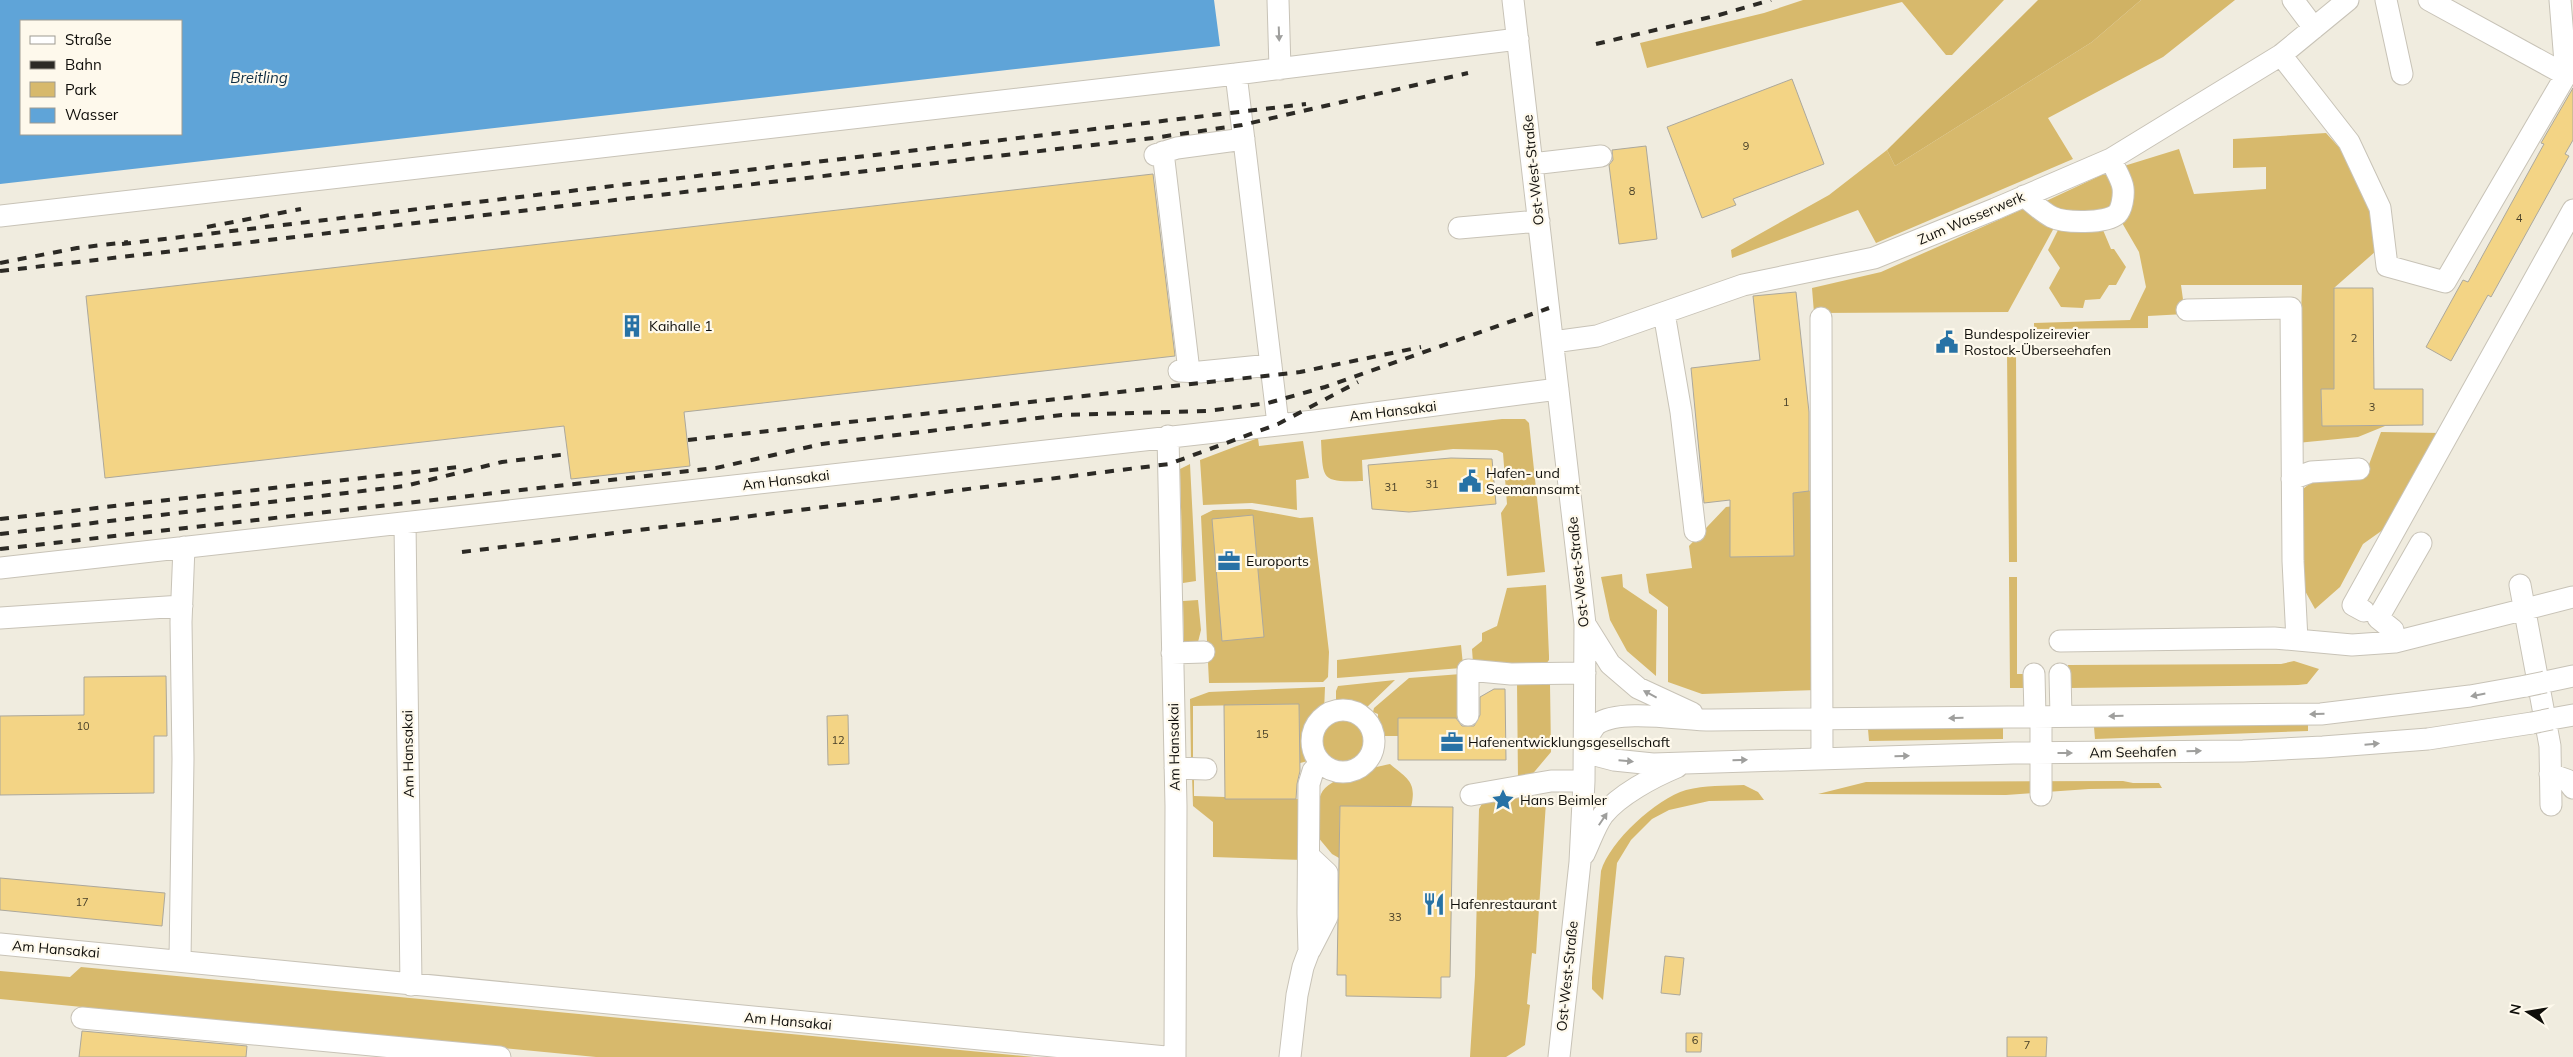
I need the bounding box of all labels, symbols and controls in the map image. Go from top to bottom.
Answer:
legend [20,20,182,135]
one-way arrow [1275,27,1283,43]
text: Straße [65,30,112,49]
text: Bahn [65,55,102,74]
water label: Breitling [230,68,288,87]
text: Park [65,80,97,99]
text: Wasser [65,105,119,124]
street label: Ost-West-Straße [1518,114,1548,226]
house number: 9 [1743,139,1749,153]
house number: 8 [1629,184,1636,198]
street label: Zum Wasserwerk [1915,187,2028,249]
house number: 4 [2516,211,2523,225]
building icon: Kaihalle 1 [619,313,645,339]
place label: Kaihalle 1 [649,317,713,335]
place label: Bundespolizeirevier Rostock-Überseehafen [1964,325,2111,359]
public building icon: Bundespolizeirevier Rostock-Überseehafen [1934,329,1960,355]
house number: 2 [2351,331,2358,345]
house number: 1 [1783,395,1789,409]
street label: Am Hansakai [1348,397,1438,425]
house number: 3 [2369,400,2375,414]
place label: Hafen- und Seemannsamt [1486,464,1580,498]
street label: Am Hansakai [741,466,831,494]
public building icon: Hafen- und Seemannsamt [1457,468,1483,494]
house number: 31 [1425,477,1439,491]
house number: 31 [1384,480,1398,494]
street label: Ost-West-Straße [1563,516,1593,628]
office icon: Euroports [1216,548,1242,574]
place label: Euroports [1246,552,1309,570]
one-way arrow [1643,690,1657,698]
one-way arrow [2470,691,2486,699]
street label: Am Hansakai [1164,703,1184,791]
street label: Am Hansakai [398,710,418,798]
one-way arrow [2309,710,2325,718]
one-way arrow [2107,712,2123,720]
one-way arrow [1947,714,1963,722]
house number: 10 [76,719,90,733]
house number: 15 [1255,727,1269,741]
office icon: Hafenentwicklungsgesellschaft [1439,729,1465,755]
house number: 12 [831,733,845,747]
place label: Hafenentwicklungsgesellschaft [1468,733,1670,751]
one-way arrow [2364,740,2380,748]
street label: Am Seehafen [2089,742,2177,762]
one-way arrow [2186,747,2202,755]
one-way arrow [2057,749,2073,757]
one-way arrow [1895,751,1911,759]
one-way arrow [1732,756,1748,764]
one-way arrow [1618,757,1634,765]
place icon: Hans Beimler [1490,787,1516,813]
place label: Hans Beimler [1520,791,1608,809]
one-way arrow [1598,812,1607,826]
restaurant icon: Hafenrestaurant [1421,891,1447,917]
house number: 17 [75,895,89,909]
place label: Hafenrestaurant [1450,895,1557,913]
house number: 33 [1388,910,1402,924]
street label: Ost-West-Straße [1552,920,1582,1032]
street label: Am Hansakai [11,936,101,962]
north arrow [2503,987,2553,1037]
text: N [2505,1002,2525,1016]
street label: Am Hansakai [743,1008,833,1034]
house number: 6 [1692,1033,1699,1047]
house number: 7 [2024,1038,2030,1052]

